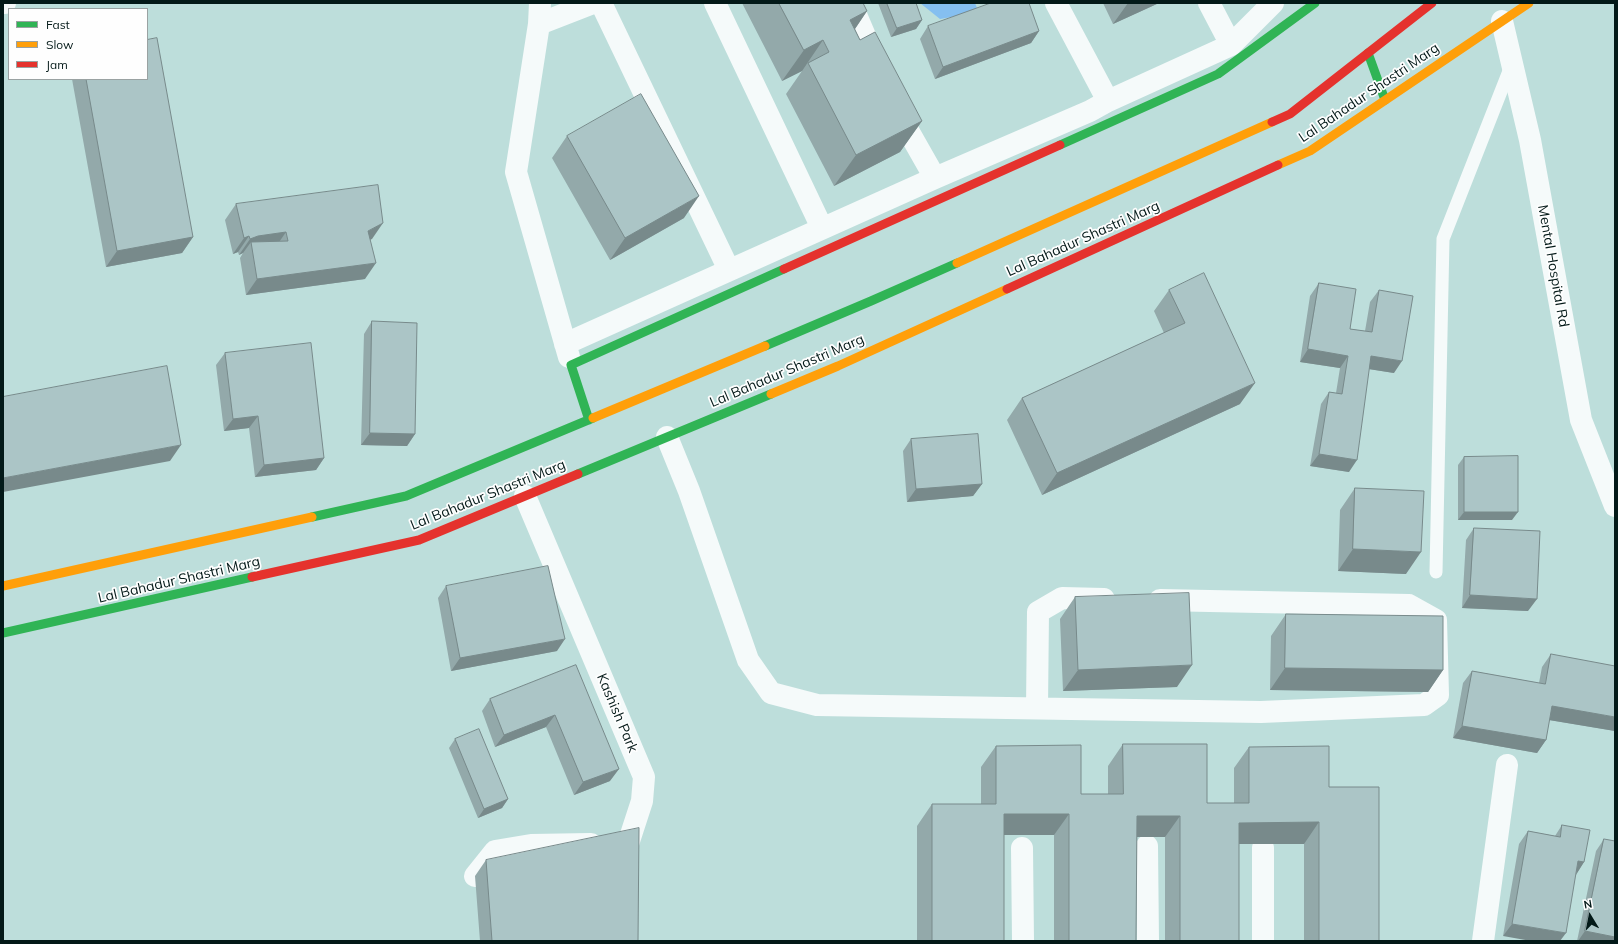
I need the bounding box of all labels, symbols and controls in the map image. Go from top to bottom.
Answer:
legend [8,8,148,80]
text: Fast [46,17,70,32]
text: Slow [46,37,74,52]
street label: Lal Bahadur Shastri Marg [1296,40,1442,146]
text: Jam [46,57,68,72]
street label: Lal Bahadur Shastri Marg [1004,198,1162,280]
street label: Mental Hospital Rd [1534,204,1572,328]
street label: Lal Bahadur Shastri Marg [707,331,867,411]
street label: Lal Bahadur Shastri Marg [408,456,568,534]
street label: Lal Bahadur Shastri Marg [96,553,262,607]
street label: Kashish Park [593,671,641,755]
north arrow [1570,896,1610,936]
text: N [1583,897,1593,912]

